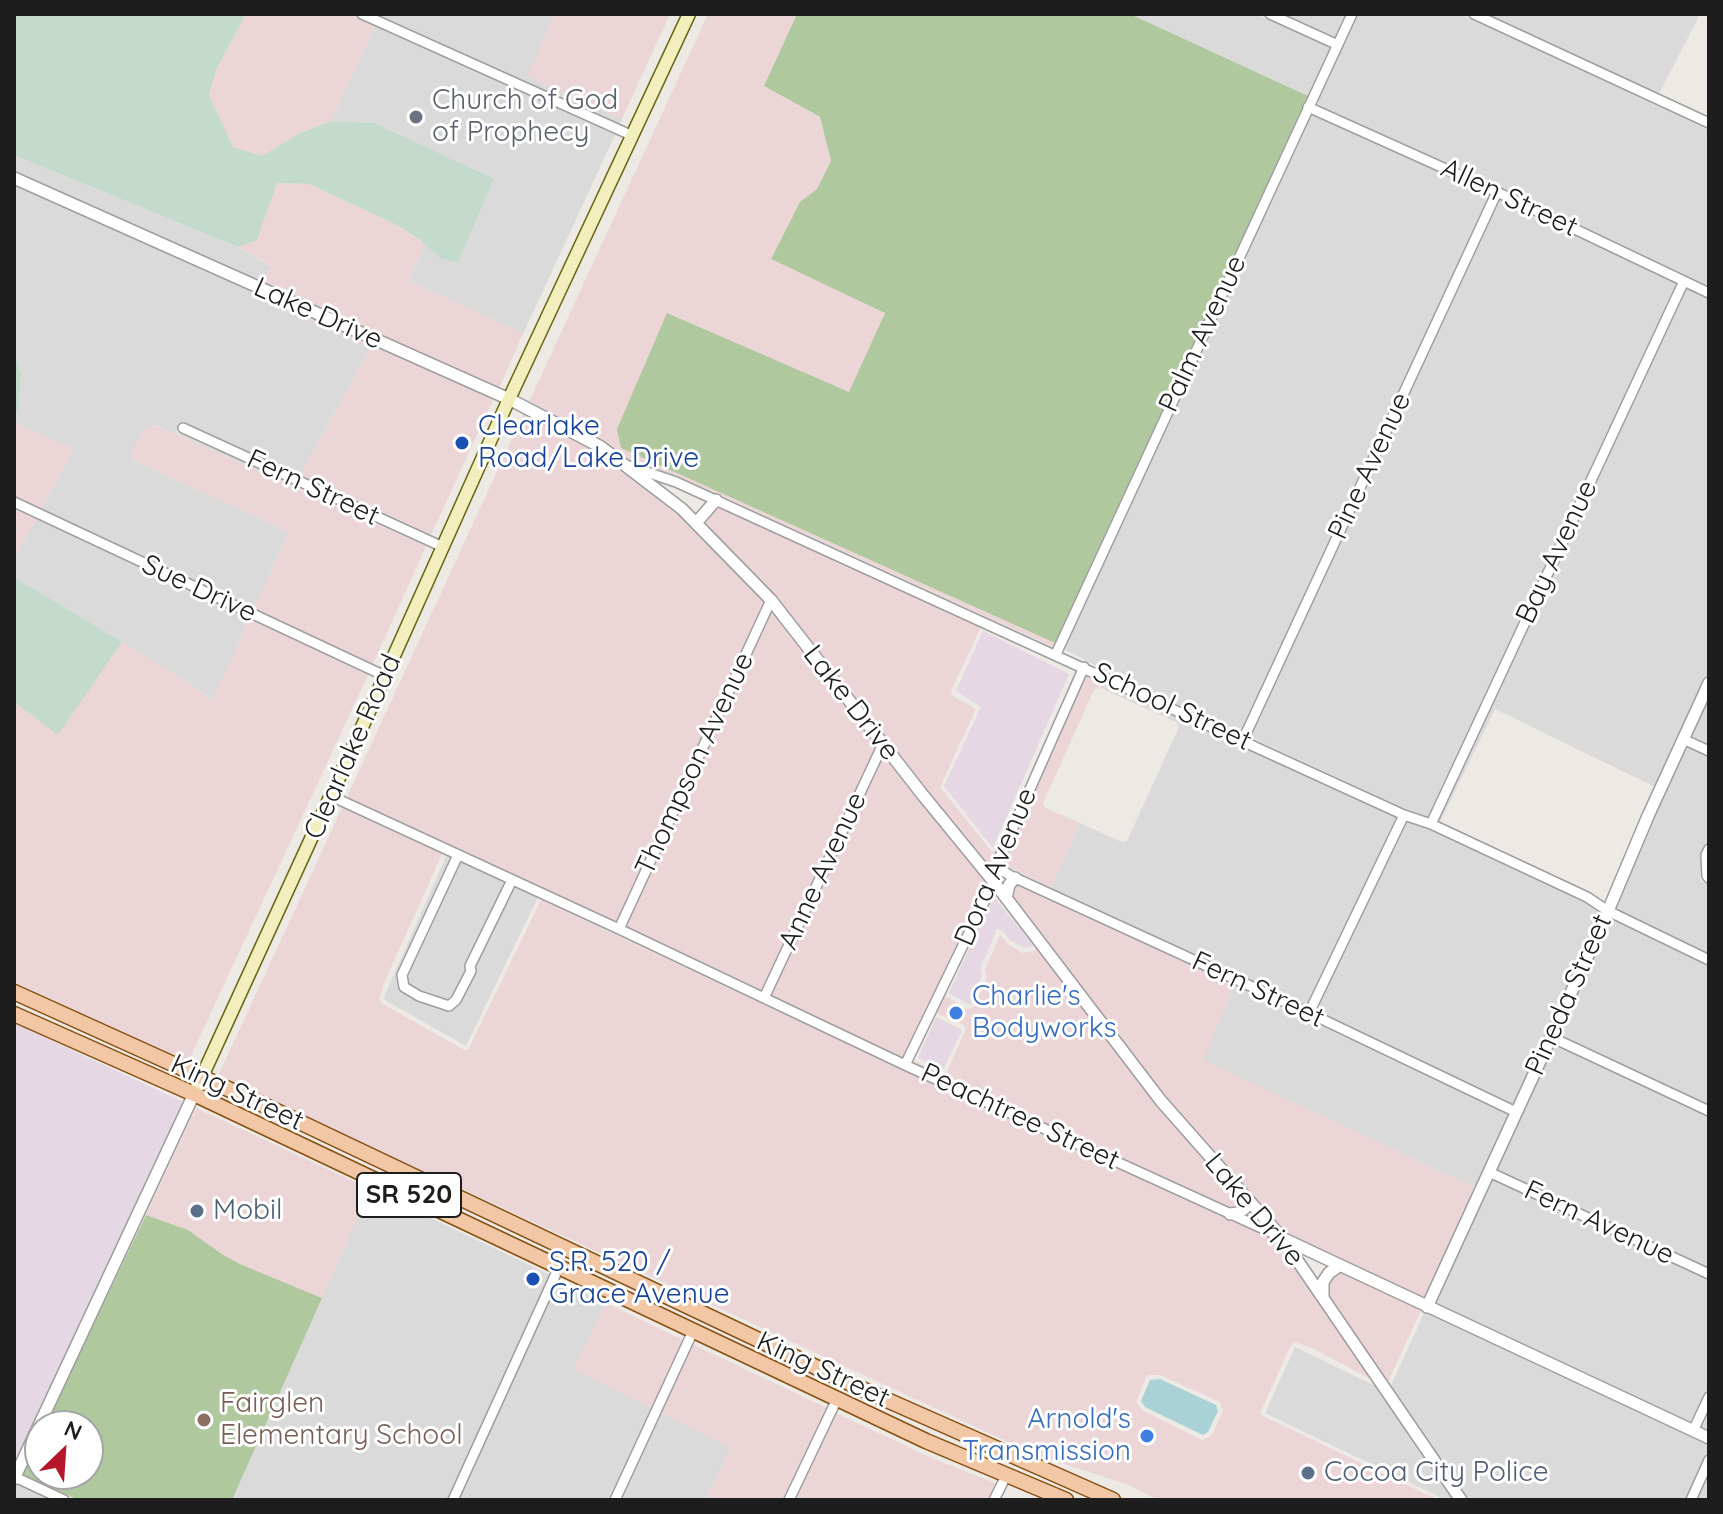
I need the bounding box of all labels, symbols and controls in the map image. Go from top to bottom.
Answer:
place label: Church of God of Prophecy [432,84,618,150]
marker: Church of God of Prophecy [407,108,425,126]
street label: Allen Street [1435,152,1583,244]
street label: Palm Avenue [1152,250,1254,418]
street label: Lake Drive [249,271,387,357]
street label: Pine Avenue [1321,387,1419,545]
place label: Clearlake Road/Lake Drive [478,410,699,476]
marker: Clearlake Road/Lake Drive [453,434,471,452]
street label: Fern Street [241,443,385,533]
street label: Bay Avenue [1509,475,1605,629]
street label: Sue Drive [136,548,262,630]
street label: Lake Drive [796,639,906,767]
street label: Thompson Avenue [629,647,761,881]
street label: Clearlake Road [297,649,409,845]
street label: School Street [1088,656,1256,758]
street label: Dora Avenue [948,783,1044,951]
street label: Anne Avenue [772,787,874,955]
street label: Pineda Street [1519,909,1619,1081]
street label: Fern Street [1186,945,1330,1035]
place label: Charlie's Bodyworks [972,980,1117,1046]
marker: Charlie's Bodyworks [947,1004,965,1022]
street label: King Street [165,1048,309,1138]
street label: Peachtree Street [915,1056,1125,1178]
street label: Lake Drive [1197,1147,1311,1273]
road number: SR 520 [357,1173,461,1217]
street label: Fern Avenue [1519,1174,1679,1272]
place label: Mobil [213,1194,282,1228]
marker: Mobil [188,1202,206,1220]
place label: S.R. 520 / Grace Avenue [549,1246,730,1312]
marker: S.R. 520 / Grace Avenue [524,1270,542,1288]
street label: King Street [751,1325,895,1415]
place label: Fairglen Elementary School [220,1387,463,1453]
place label: Arnold's Transmission [962,1403,1131,1469]
north arrow [24,1410,104,1490]
marker: Fairglen Elementary School [195,1411,213,1429]
text: N [60,1414,87,1446]
marker: Arnold's Transmission [1138,1427,1156,1445]
place label: Cocoa City Police [1324,1456,1549,1490]
marker: Cocoa City Police [1299,1464,1317,1482]

